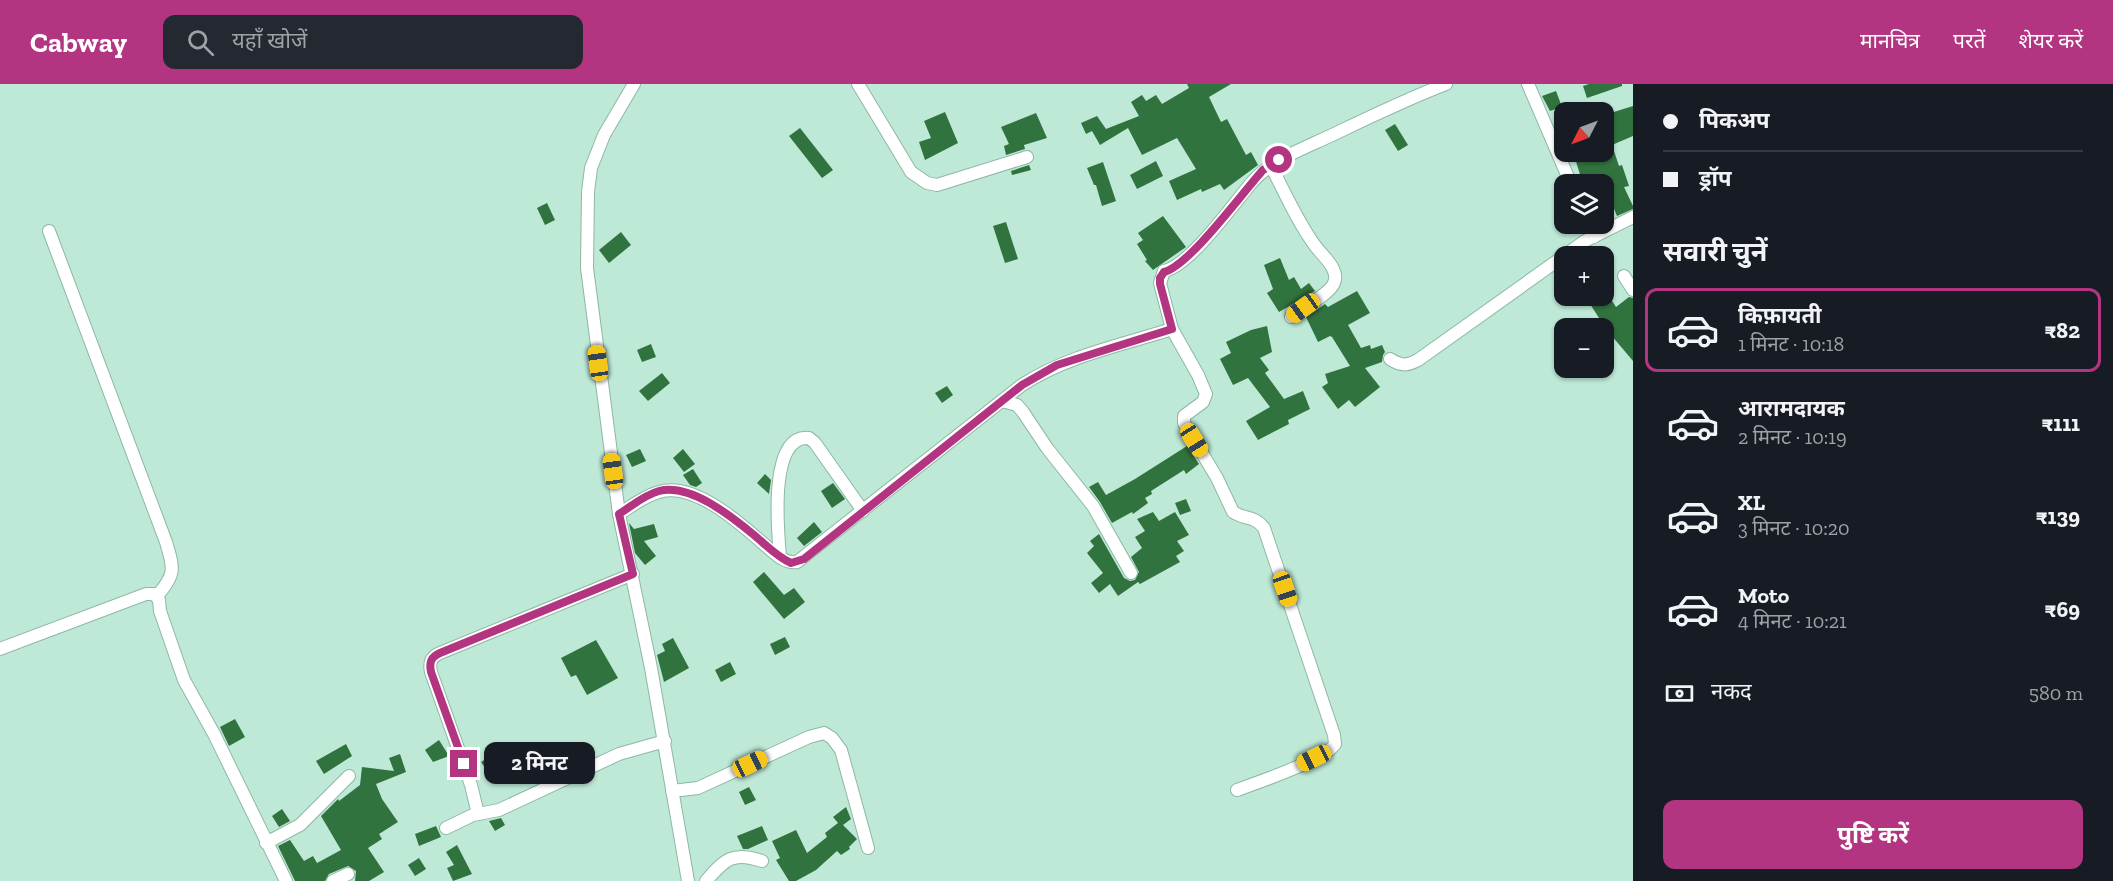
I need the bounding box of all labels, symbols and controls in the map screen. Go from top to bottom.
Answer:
search box [163,15,583,69]
text: Cabway [30,26,127,59]
icon: search [184,26,217,59]
text: यहाँ खोजें [232,27,307,54]
text: मानचित्र [1860,28,1920,53]
text: परतें [1953,28,1985,53]
text: शेयर करें [2018,28,2083,53]
north arrow [1554,102,1614,162]
map controls [1554,102,1614,378]
text: पिकअप [1699,107,1770,134]
route start [1265,146,1292,173]
text: ड्रॉप [1699,165,1732,192]
button: layers [1554,174,1614,234]
text: सवारी चुनें [1663,236,1767,268]
button: + [1554,246,1614,306]
car [1283,290,1323,326]
text: किफ़ायती [1738,302,1822,329]
icon: car [1666,303,1720,357]
text: ₹82 [2044,317,2080,344]
button: − [1554,318,1614,378]
text: 1 मिनट · 10:18 [1738,332,1844,356]
car [587,344,609,382]
text: आरामदायक [1738,395,1845,422]
icon: car [1666,396,1720,450]
text: ₹111 [2041,410,2080,437]
car [1177,420,1211,460]
text: 2 मिनट · 10:19 [1738,425,1847,449]
car [602,452,624,490]
icon: car [1666,489,1720,543]
text: XL [1738,489,1765,516]
text: ₹139 [2036,503,2080,530]
text: 3 मिनट · 10:20 [1738,516,1850,540]
car [1271,569,1299,609]
icon: car [1666,582,1720,636]
text: Moto [1738,582,1789,609]
text: ₹69 [2045,596,2080,623]
text: 4 मिनट · 10:21 [1738,609,1847,633]
icon: cash [1663,677,1696,710]
text: नकद [1711,678,1752,705]
text: 580 m [2029,681,2083,705]
car [1294,742,1334,774]
callout: 2 मिनट [485,743,596,785]
car [730,748,770,780]
route end [450,750,477,777]
text: 2 मिनट [511,751,568,775]
button: पुष्टि करें [1663,800,2083,869]

